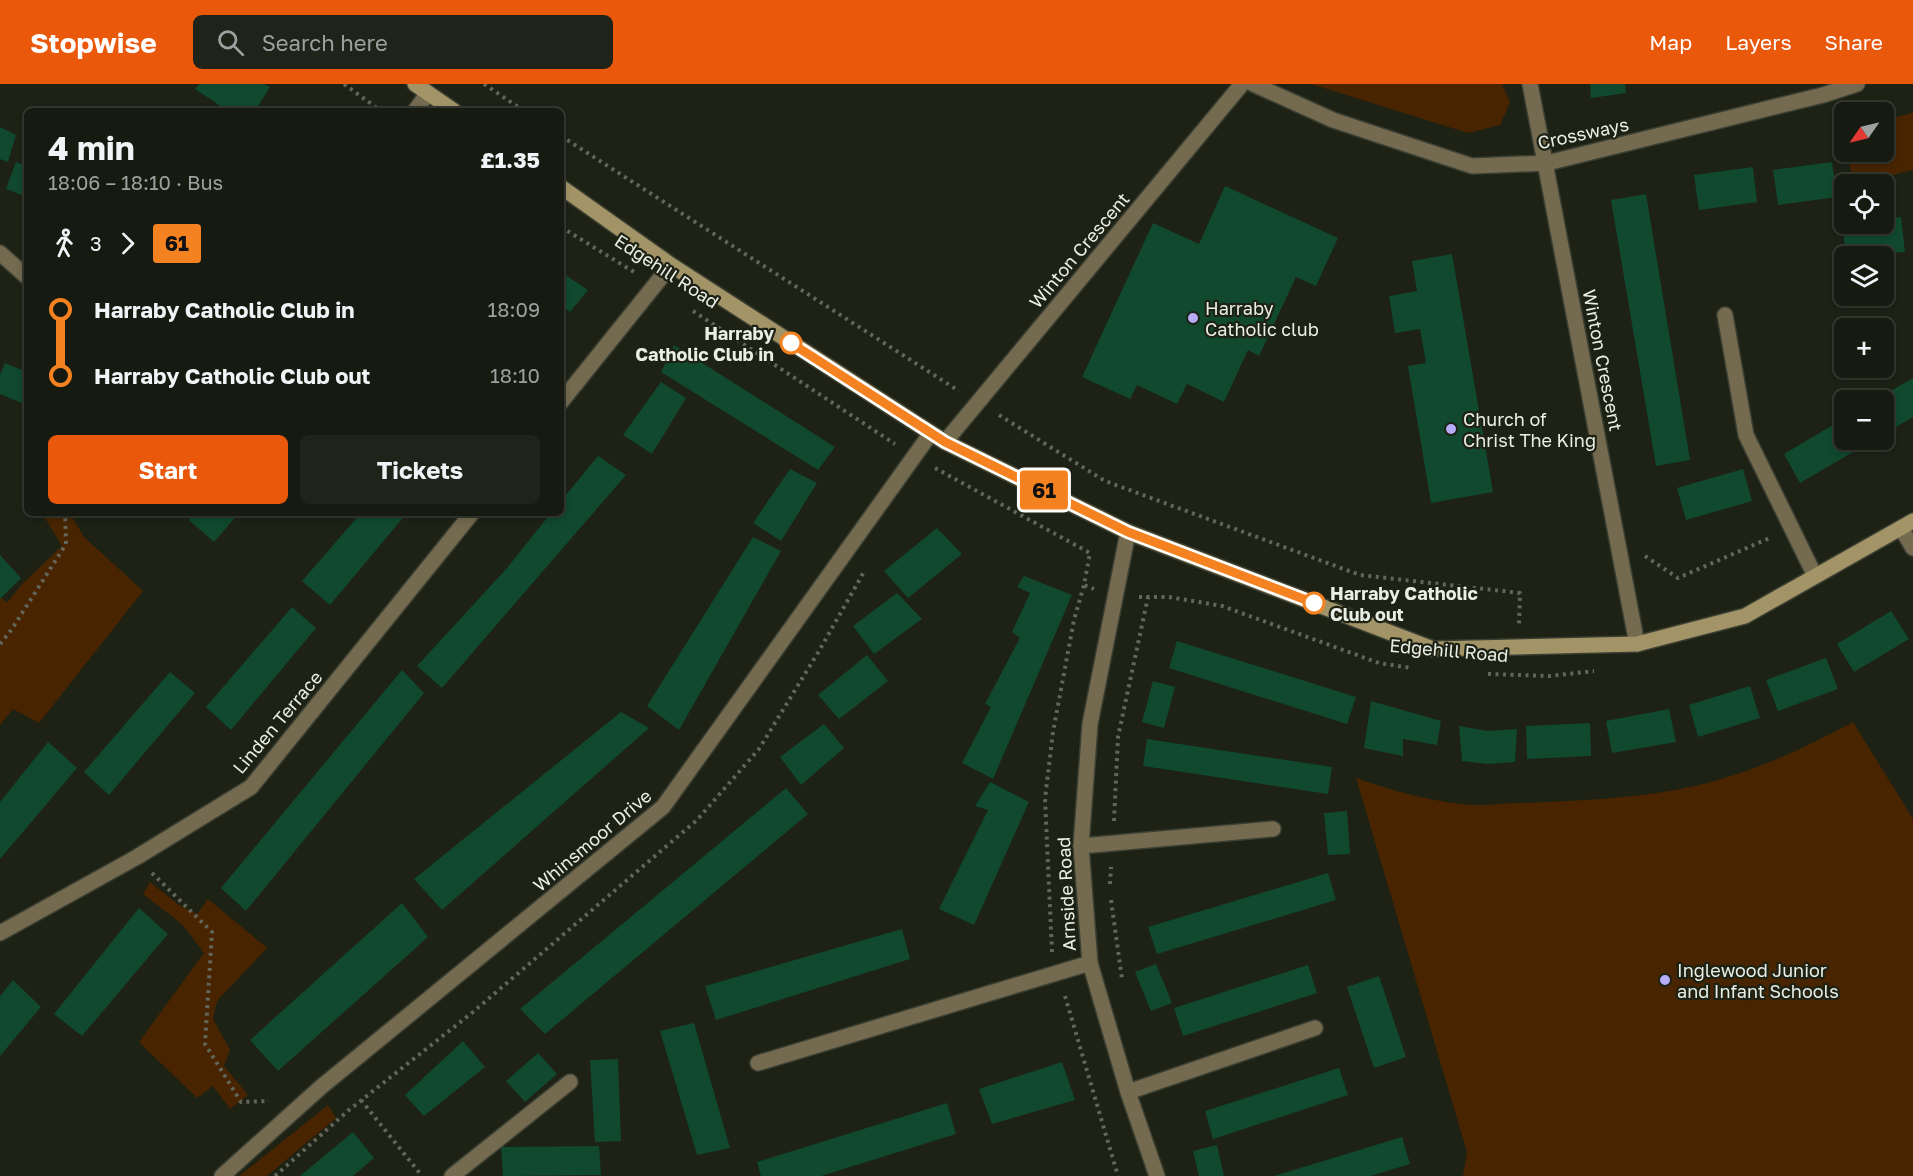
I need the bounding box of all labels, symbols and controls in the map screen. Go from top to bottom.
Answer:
search box [193,15,613,69]
text: Stopwise [30,26,157,59]
icon: search [214,26,247,59]
text: Search here [262,29,388,56]
text: Map [1649,29,1692,55]
text: Layers [1725,29,1792,55]
text: Share [1825,29,1883,55]
north arrow [1834,102,1894,162]
map controls [1834,102,1894,450]
street label: Crossways [1535,113,1631,153]
text: 4 min [48,128,135,167]
text: £1.35 [480,146,540,173]
text: 18:06 – 18:10 · Bus [48,170,223,194]
button: locate [1834,174,1894,234]
street label: Winton Crescent [1024,188,1134,312]
icon: walk [48,227,81,260]
icon: forward [111,227,144,260]
street label: Edgehill Road [611,229,723,313]
text: 61 [165,230,189,256]
text: 3 [90,231,102,255]
button: layers [1834,246,1894,306]
street label: Winton Crescent [1578,287,1628,433]
text: Harraby Catholic Club in [94,296,355,323]
text: 18:09 [488,297,540,321]
place label: Harraby Catholic club [1205,297,1319,340]
marker: Harraby Catholic club [1186,311,1200,325]
button: + [1834,318,1894,378]
place label: Harraby Catholic Club in [635,322,774,365]
marker: Harraby Catholic Club in [780,332,802,354]
text: Harraby Catholic Club out [94,362,370,389]
text: 18:10 [490,363,540,387]
button: − [1834,390,1894,450]
place label: Church of Christ The King [1463,408,1596,451]
marker: Church of Christ The King [1444,422,1458,436]
button: Start [48,435,288,504]
button: Tickets [300,435,540,504]
line badge: 61 [1017,470,1071,510]
text: 61 [1032,477,1056,503]
place label: Harraby Catholic Club out [1330,582,1478,625]
marker: Harraby Catholic Club out [1303,592,1325,614]
street label: Edgehill Road [1389,634,1509,666]
street label: Linden Terrace [228,666,326,778]
street label: Whinsmoor Drive [528,784,656,896]
street label: Arnside Road [1052,836,1080,952]
place label: Inglewood Junior and Infant Schools [1677,959,1839,1002]
marker: Inglewood Junior and Infant Schools [1658,973,1672,987]

